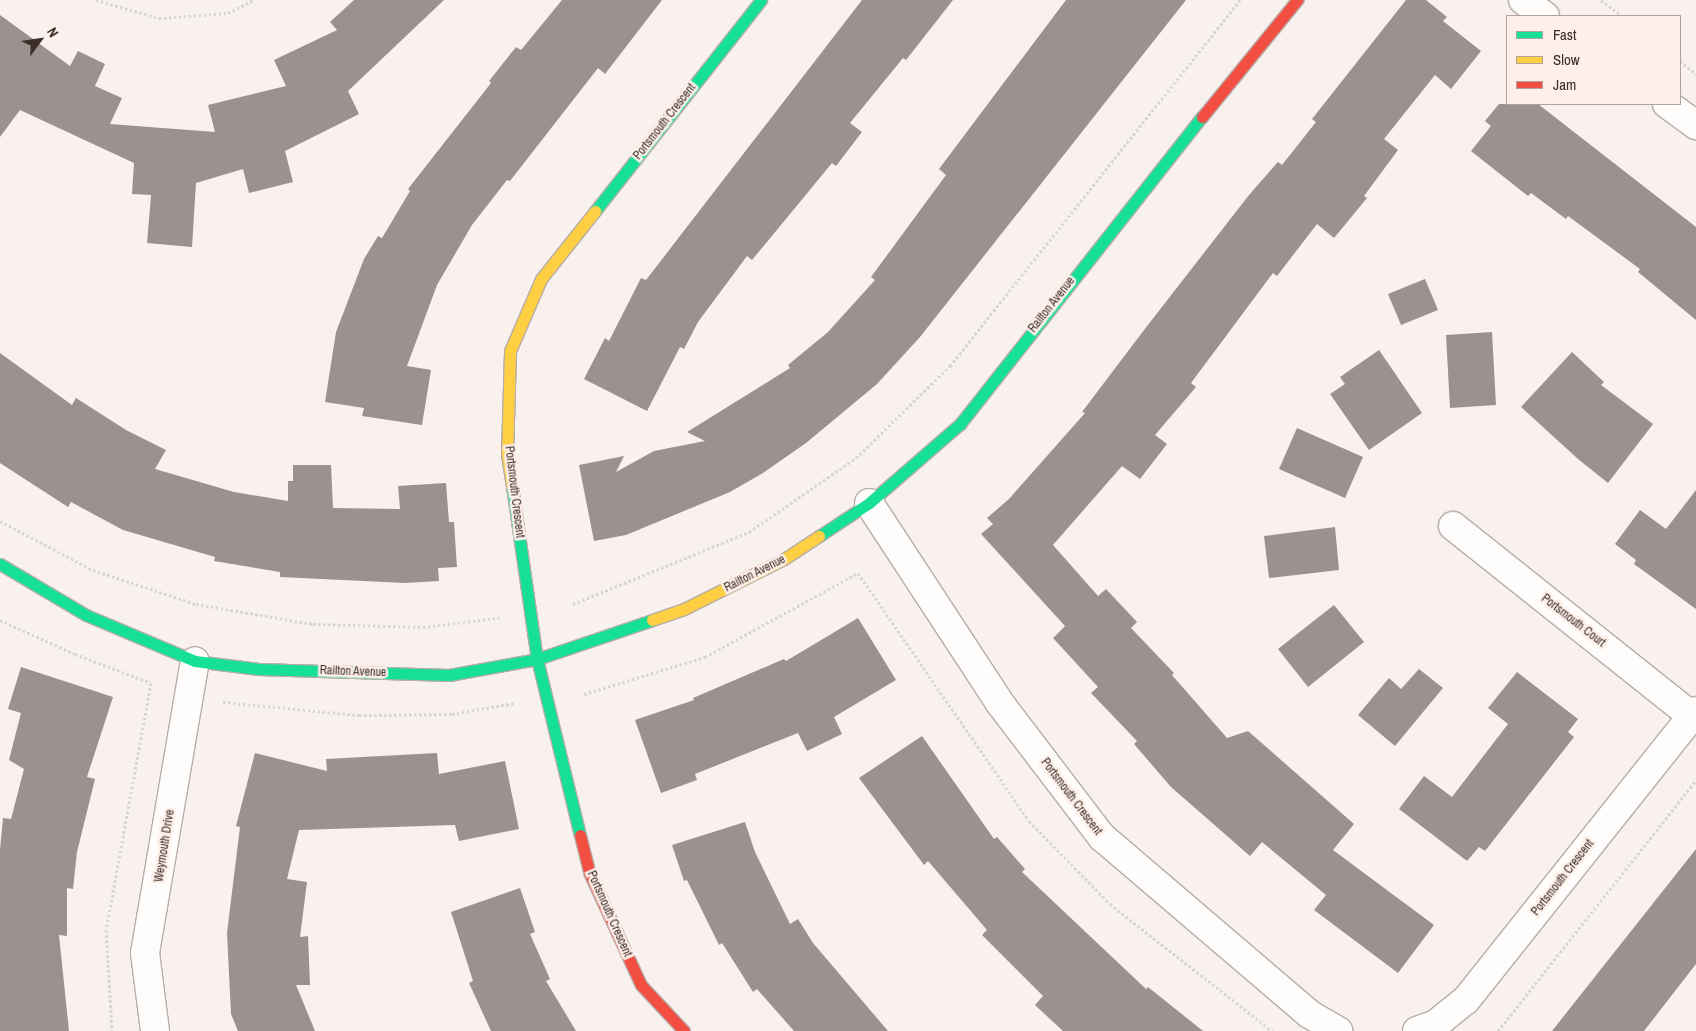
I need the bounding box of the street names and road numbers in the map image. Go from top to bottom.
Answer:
street label: Portsmouth Crescent [631,81,699,163]
street label: Railton Avenue [1026,274,1078,336]
street label: Portsmouth Crescent [501,445,527,539]
street label: Railton Avenue [722,552,788,596]
street label: Portsmouth Court [1538,592,1608,650]
street label: Railton Avenue [319,664,387,680]
street label: Portsmouth Crescent [1037,756,1105,838]
street label: Weymouth Drive [152,809,178,883]
street label: Portsmouth Crescent [1529,837,1597,919]
street label: Portsmouth Crescent [584,869,634,959]

